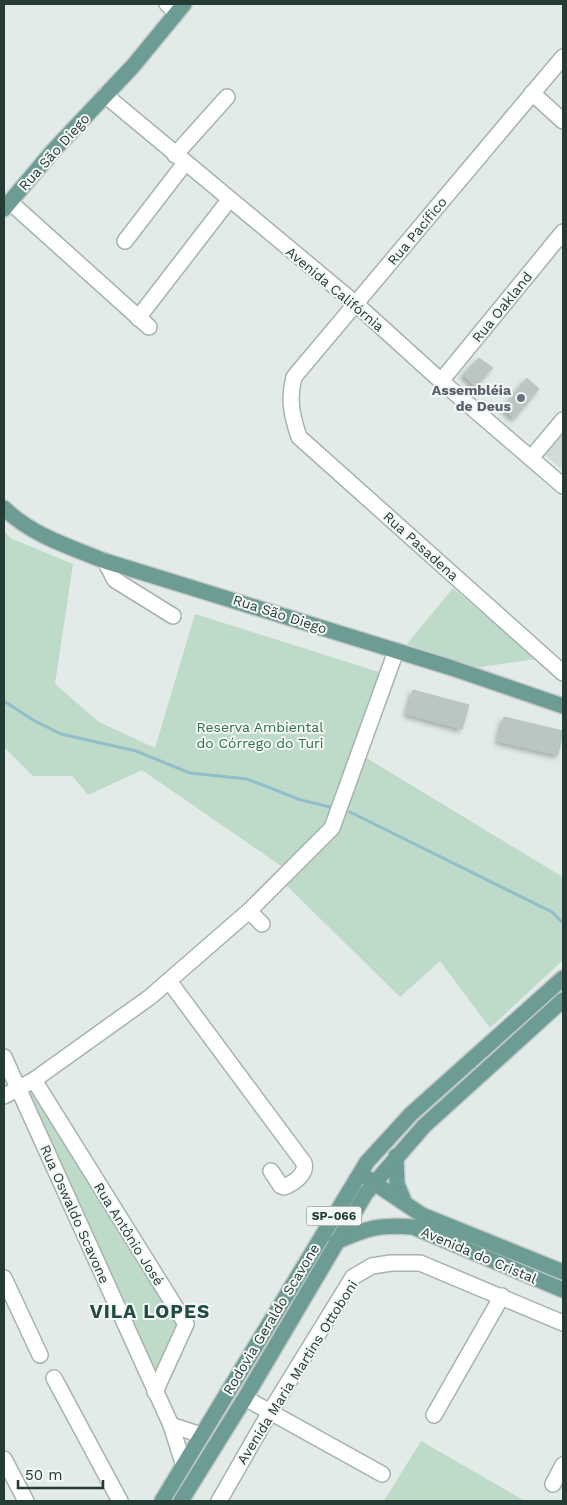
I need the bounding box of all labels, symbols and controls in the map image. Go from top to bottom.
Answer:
street label: Rua São Diego [15,110,93,194]
street label: Rua Pacífico [384,194,450,268]
street label: Avenida Califórnia [283,243,387,335]
street label: Rua Oakland [469,268,535,346]
place label: Assembléia de Deus [432,382,512,414]
marker: Assembléia de Deus [515,392,527,404]
street label: Rua Pasadena [380,508,462,584]
street label: Rua São Diego [231,591,329,637]
park label: Reserva Ambiental do Córrego do Turi [196,719,324,751]
street label: Rua Oswaldo Scavone [37,1142,113,1286]
street label: Rua Antônio José [91,1179,167,1289]
road number: SP-066 [306,1206,362,1226]
street label: Avenida do Cristal [419,1223,540,1287]
street label: Rodovia Geraldo Scavone [220,1241,322,1397]
street label: Avenida Maria Martins Ottoboni [233,1277,361,1467]
district label: VILA LOPES [90,1300,210,1323]
scale bar [18,1458,102,1490]
text: 50 m [25,1466,62,1484]

